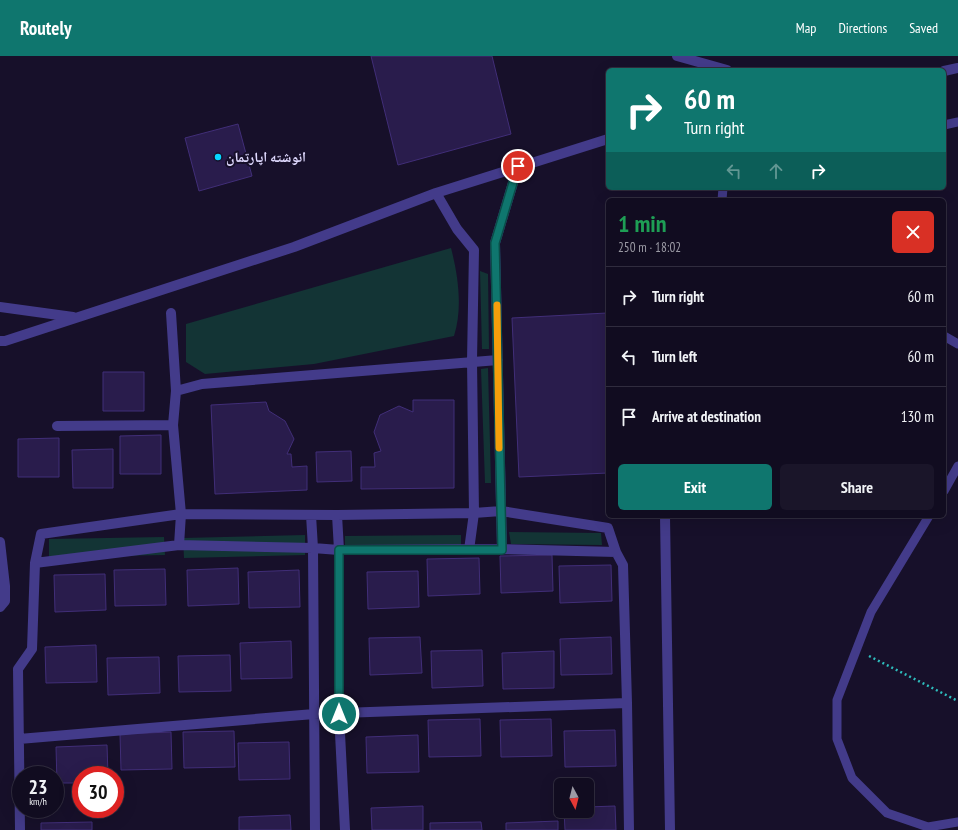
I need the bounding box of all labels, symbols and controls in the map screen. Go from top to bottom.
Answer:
text: Routely [20,16,72,40]
text: Map [796,19,816,37]
text: Directions [838,19,887,37]
text: Saved [909,19,938,37]
text: 60 m [684,80,735,117]
icon: right [618,84,670,136]
text: Turn right [684,116,744,139]
place label: انوشته اپارتمان [226,148,306,166]
pin [501,149,535,183]
marker: انوشته اپارتمان [213,152,223,162]
icon: arrive [507,155,529,177]
icon: left [723,160,745,182]
icon: ahead [765,160,787,182]
icon: right [807,160,829,182]
text: 1 min [618,208,666,239]
button: close [892,211,934,253]
text: 250 m · 18:02 [618,239,681,256]
icon: right [618,286,640,308]
text: Turn right [652,287,704,306]
text: 60 m [908,287,934,306]
icon: left [618,346,640,368]
text: Turn left [652,347,697,366]
text: 60 m [908,347,934,366]
icon: arrive [618,406,640,428]
text: Arrive at destination [652,407,761,426]
text: 130 m [901,407,934,426]
button: Exit [618,464,772,510]
button: Share [780,464,934,510]
position arrow [318,693,360,735]
speed limit sign: 30 [72,766,124,818]
text: 23 [28,774,48,800]
north arrow [554,778,594,818]
map controls [554,778,594,818]
text: km/h [29,795,47,808]

